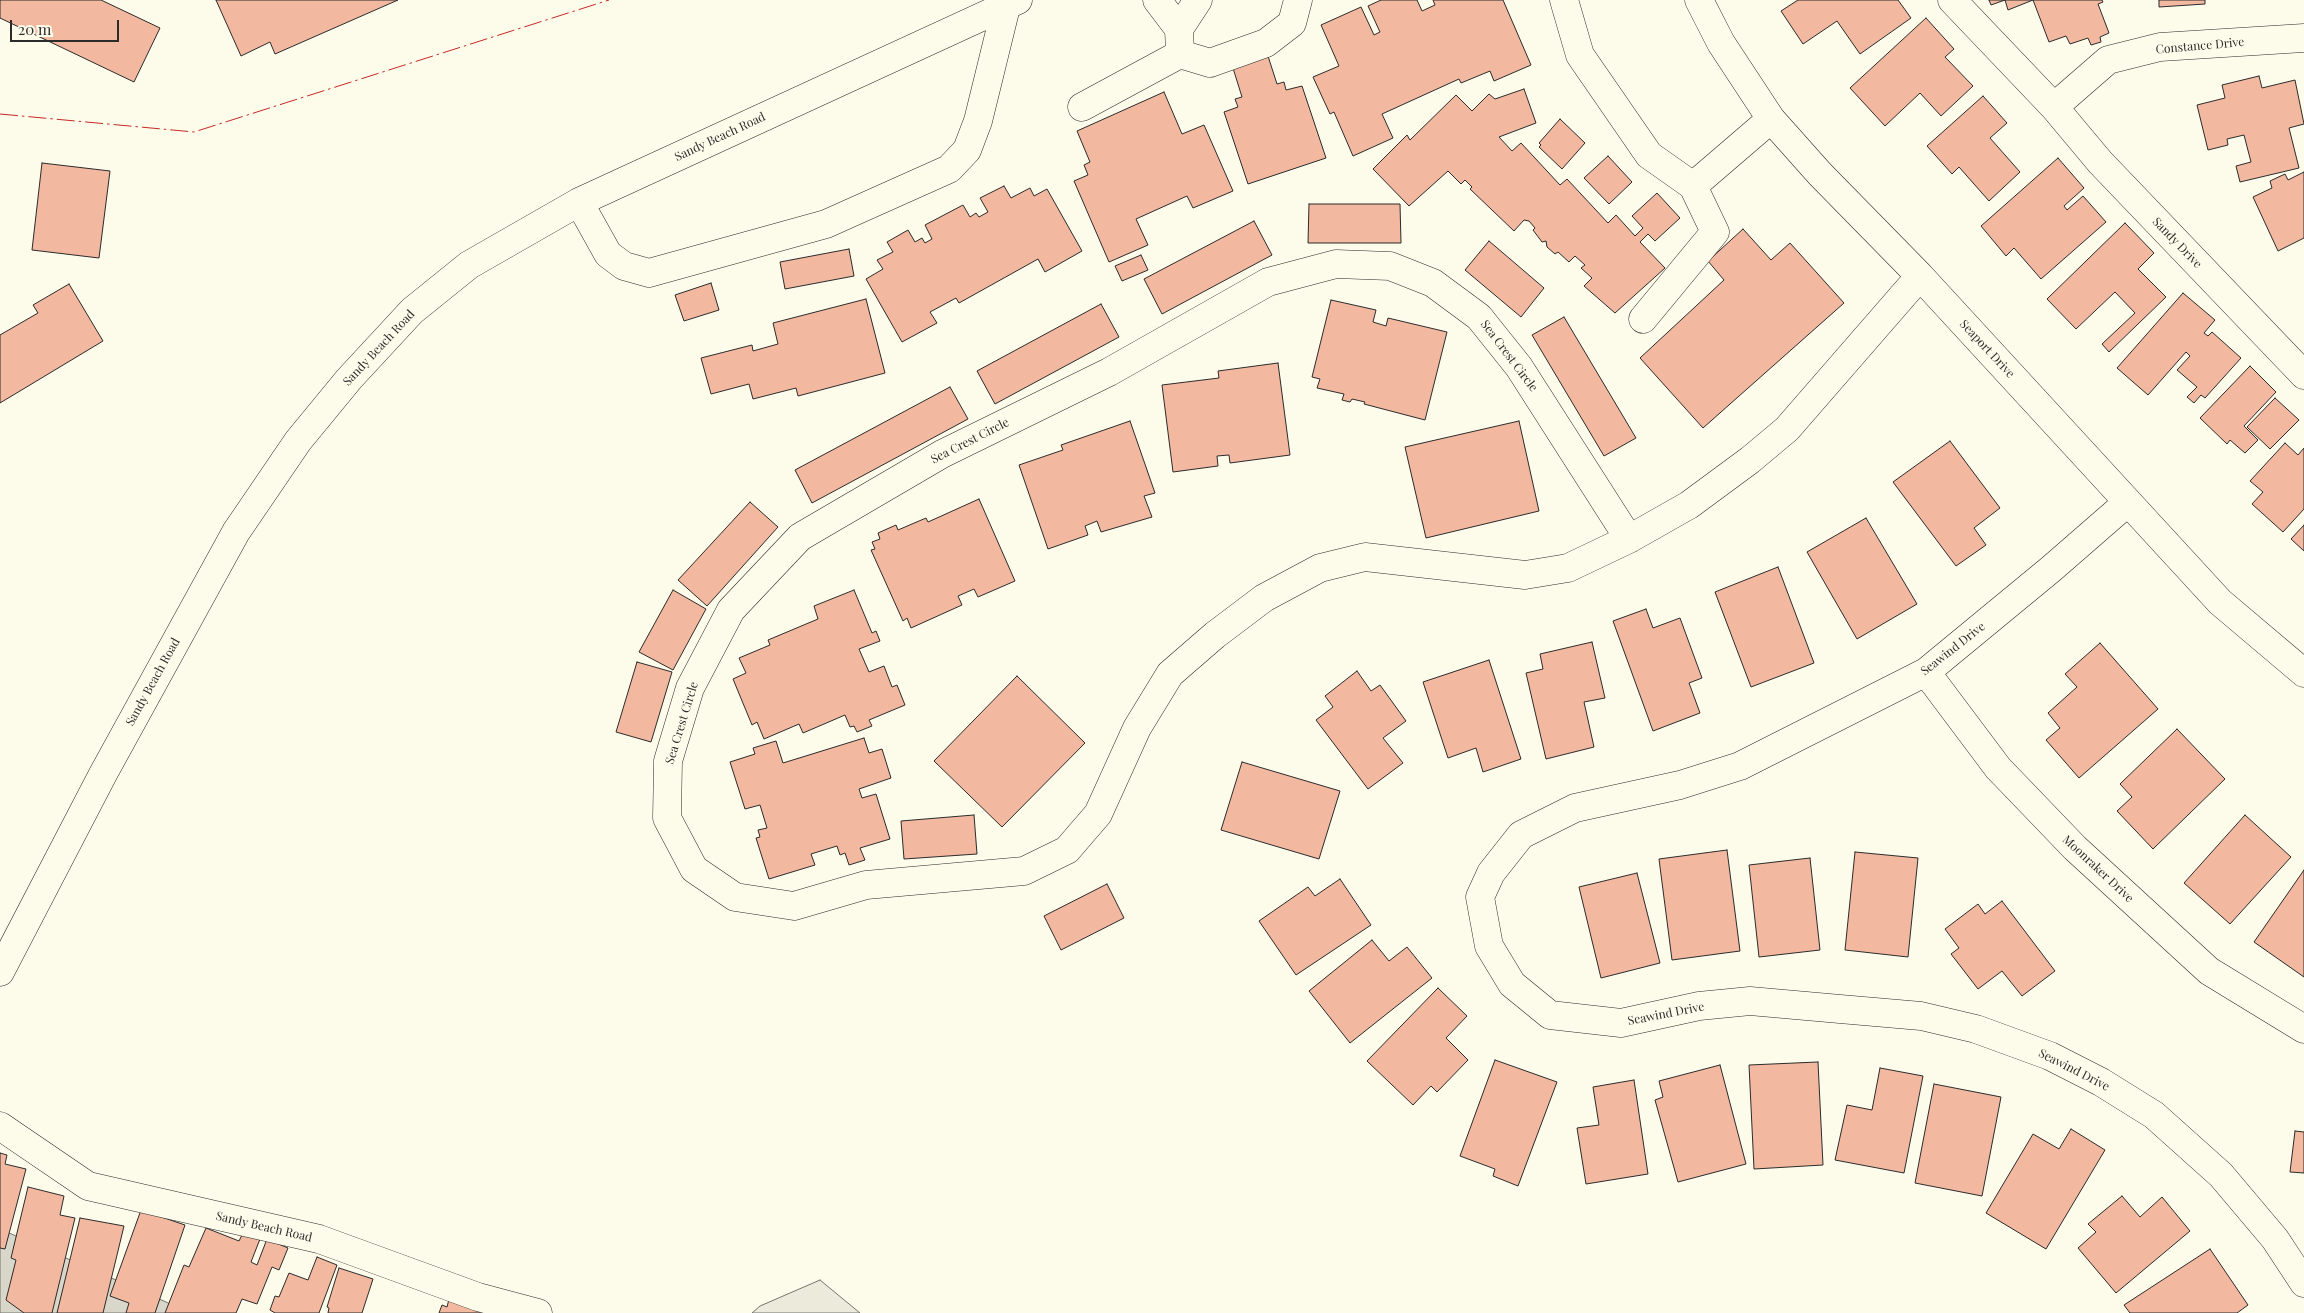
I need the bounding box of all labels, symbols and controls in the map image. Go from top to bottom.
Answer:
scale bar [12,10,121,42]
text: 20 m [18,19,51,39]
street label: Constance Drive [2155,35,2245,57]
street label: Sandy Beach Road [672,110,768,164]
street label: Sandy Drive [2149,215,2205,271]
street label: Sandy Beach Road [340,307,418,389]
street label: Sea Crest Circle [1477,317,1541,395]
street label: Seaport Drive [1956,317,2018,381]
street label: Sea Crest Circle [929,415,1011,467]
street label: Seawind Drive [1918,619,1988,679]
street label: Sandy Beach Road [123,636,183,728]
street label: Sea Crest Circle [663,680,701,766]
street label: Moonraker Drive [2059,832,2137,906]
street label: Seawind Drive [1626,1000,1706,1028]
street label: Seawind Drive [2036,1046,2112,1094]
street label: Sandy Beach Road [214,1209,314,1245]

